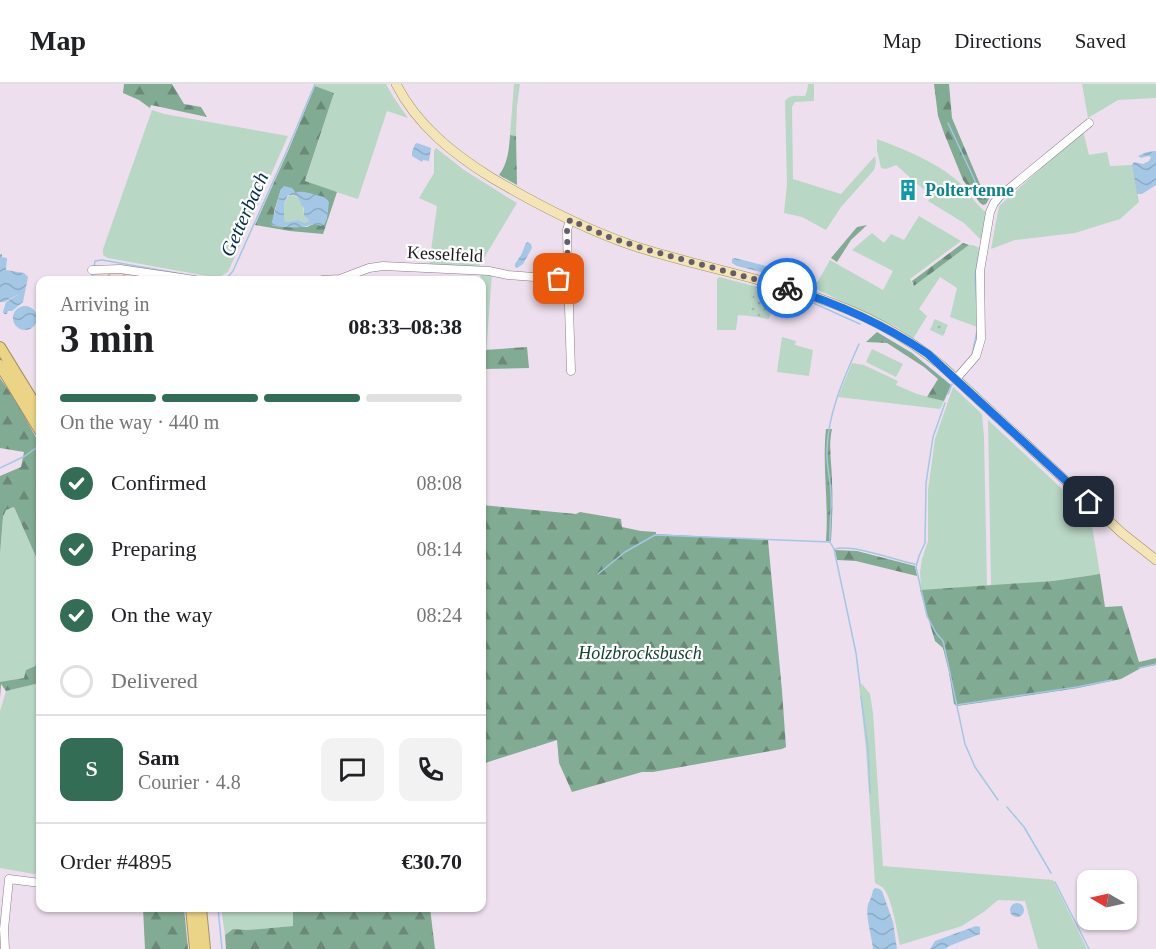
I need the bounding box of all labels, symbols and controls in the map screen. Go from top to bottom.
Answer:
text: Map [30,25,86,56]
text: Map [883,29,921,53]
text: Directions [954,29,1042,53]
text: Saved [1075,29,1126,53]
water label: Getterbach [216,168,272,260]
building icon: Poltertenne [896,178,920,202]
place label: Poltertenne [925,180,1014,200]
street label: Kesselfeld [407,242,483,266]
pin [533,253,584,304]
courier [757,258,817,318]
icon: bag [542,262,575,295]
icon: bike [771,272,804,305]
text: Arriving in [60,293,149,315]
text: 08:33–08:38 [348,314,462,339]
text: 3 min [60,317,154,360]
text: On the way · 440 m [60,411,219,433]
icon: check [60,467,93,500]
text: Confirmed [111,470,206,495]
text: 08:08 [416,472,462,494]
pin [1063,476,1114,527]
icon: home [1072,485,1105,518]
icon: check [60,533,93,566]
text: Preparing [111,536,197,561]
text: 08:14 [416,538,462,560]
icon: check [60,599,93,632]
text: On the way [111,602,212,627]
text: 08:24 [416,604,462,626]
park label: Holzbrocksbusch [577,643,702,663]
text: Delivered [111,668,198,693]
button: chat [321,738,384,801]
button: phone [399,738,462,801]
text: Sam [138,745,180,770]
text: S [85,756,98,781]
text: Courier · 4.8 [138,771,241,793]
text: Order #4895 [60,849,172,874]
text: €30.70 [402,849,462,874]
north arrow [1077,870,1137,930]
map controls [1077,870,1137,930]

